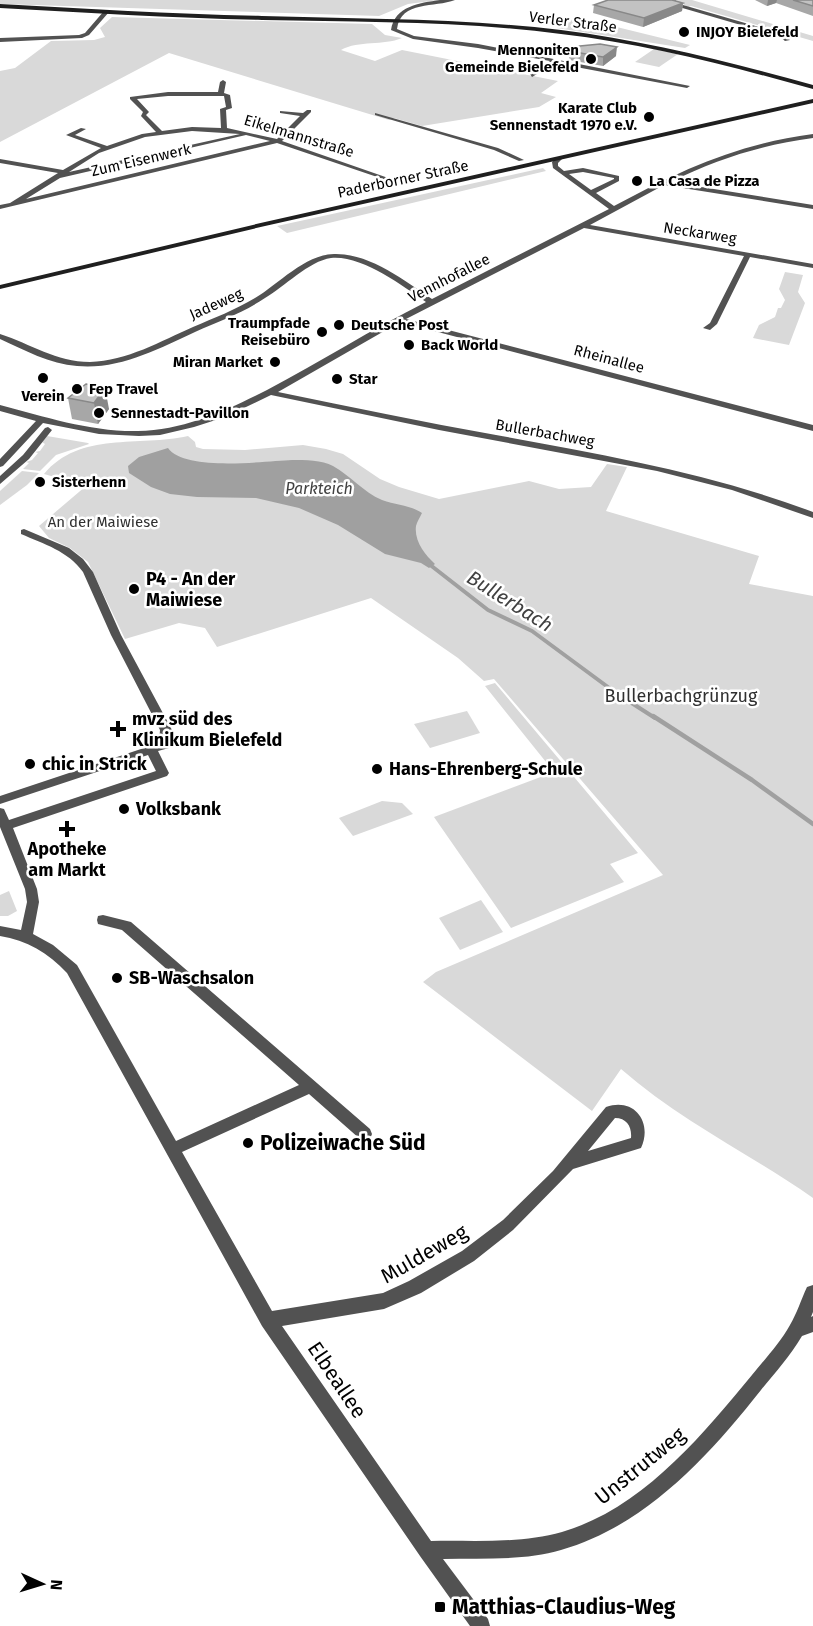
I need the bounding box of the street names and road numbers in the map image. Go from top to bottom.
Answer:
street label: Verler Straße [528,8,618,36]
street label: Eikelmannstraße [242,111,356,161]
street label: Zum Eisenwerk [89,140,193,180]
street label: Paderborner Straße [336,156,470,202]
street label: Neckarweg [662,218,738,248]
street label: Vennhofallee [405,250,493,306]
street label: Jadeweg [186,284,246,324]
street label: Rheinallee [572,341,646,377]
street label: Bullerbachweg [494,415,596,451]
street label: Muldeweg [376,1219,472,1289]
street label: Elbeallee [302,1337,372,1423]
street label: Unstrutweg [589,1422,691,1510]

